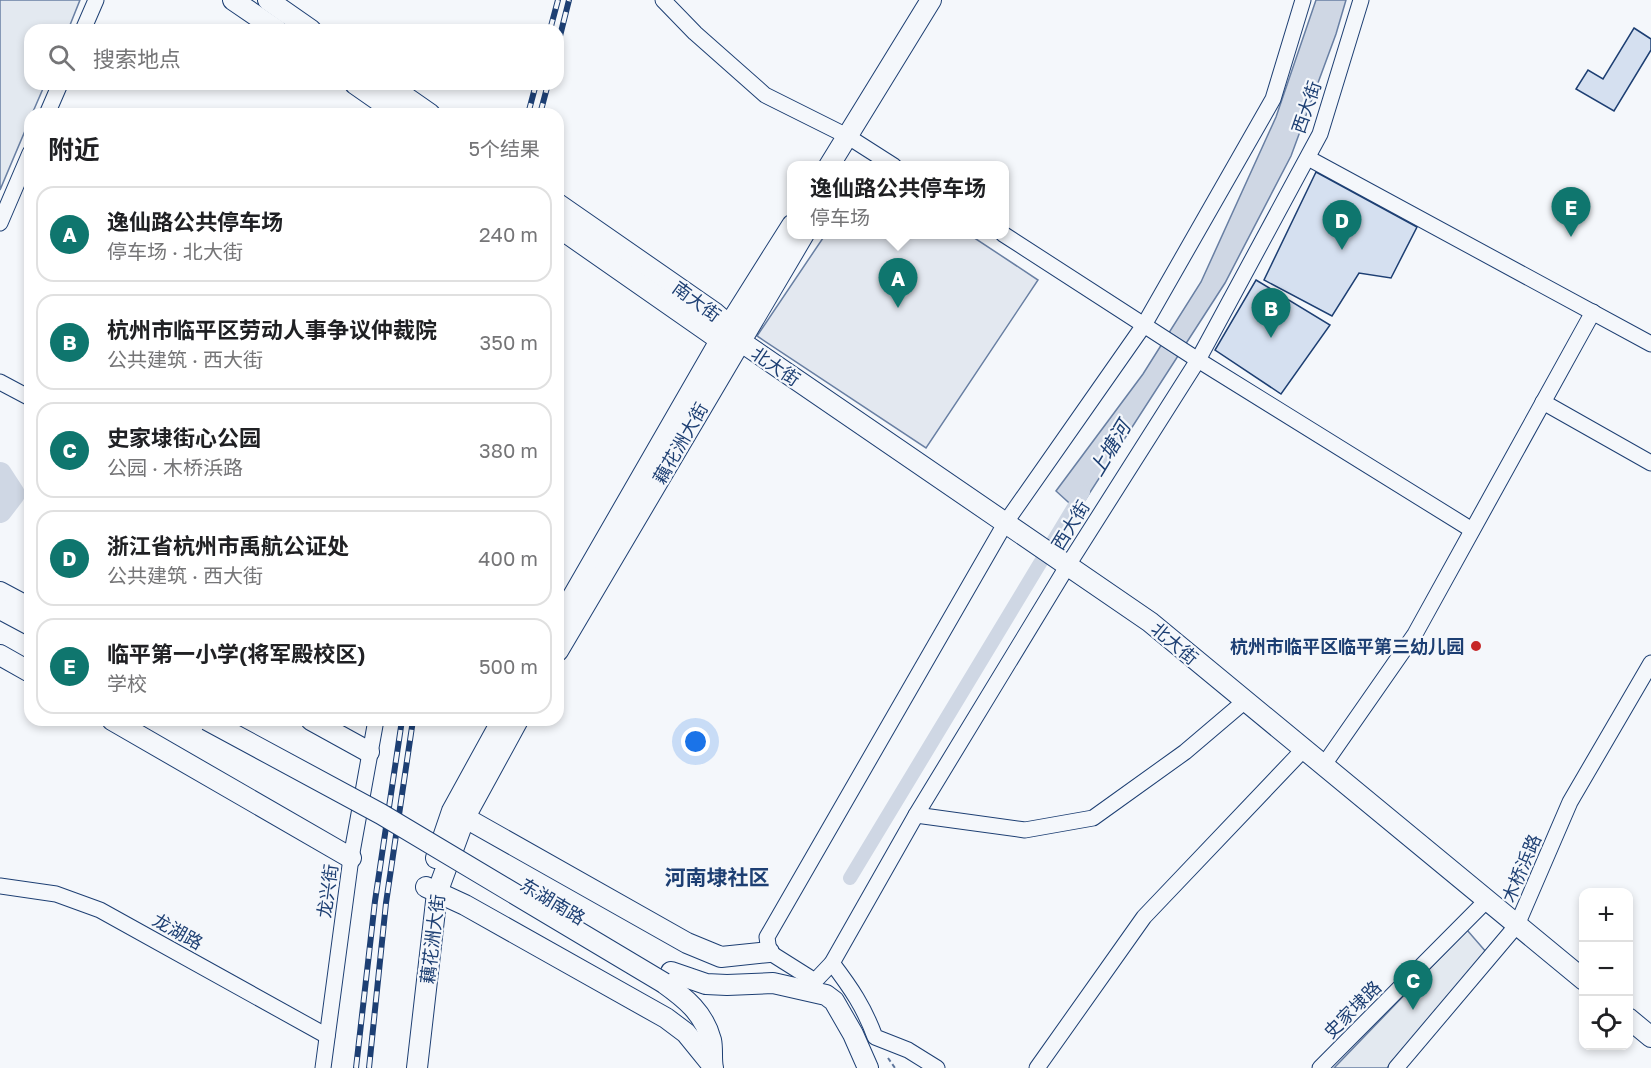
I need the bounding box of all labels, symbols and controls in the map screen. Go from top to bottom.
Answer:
search box [24,24,564,90]
icon: search [45,41,78,74]
text: 搜索地点 [93,45,181,72]
street label: 西大街 [1287,78,1325,136]
text: 附近 [48,134,100,165]
text: 5个结果 [468,136,540,160]
popup [787,161,1009,239]
text: 逸仙路公共停车场 [810,174,986,201]
pin: E [1552,188,1590,237]
pin: D [1322,200,1362,250]
text: 停车场 [810,205,870,229]
text: 逸仙路公共停车场 [107,208,283,235]
text: A [62,222,77,246]
text: 240 m [479,222,538,246]
text: 停车场 · 北大街 [107,239,243,263]
pin: A [878,258,918,308]
street label: 南大街 [669,276,725,326]
pin: B [1252,288,1290,338]
text: 杭州市临平区劳动人事争议仲裁院 [107,316,437,343]
text: B [62,330,77,354]
text: 350 m [480,330,538,354]
street label: 北大街 [747,342,805,390]
text: 公共建筑 · 西大街 [107,347,263,371]
street label: 藕花洲大街 [648,399,712,487]
water label: 上塘河 [1083,413,1137,480]
text: 史家埭街心公园 [107,424,261,451]
text: C [62,438,77,462]
text: 380 m [479,438,538,462]
text: 公园 · 木桥浜路 [107,455,243,479]
street label: 西大街 [1046,496,1094,554]
text: 浙江省杭州市禹航公证处 [107,532,349,559]
text: D [62,546,77,570]
text: 400 m [478,546,538,570]
text: 公共建筑 · 西大街 [107,563,263,587]
street label: 北大街 [1147,617,1203,669]
place label: 杭州市临平区临平第三幼儿园 [1230,635,1464,657]
marker: 杭州市临平区临平第三幼儿园 [1469,639,1483,653]
text: 临平第一小学(将军殿校区) [107,640,366,667]
text: E [63,654,76,678]
text: 500 m [479,654,538,678]
text: 学校 [107,671,147,695]
your location [681,727,710,756]
street label: 木桥浜路 [1497,831,1545,905]
street label: 龙兴街 [312,863,342,919]
district label: 河南埭社区 [665,864,770,890]
street label: 东湖南路 [516,873,590,929]
map controls [1579,888,1633,1050]
button: + [1579,888,1633,942]
street label: 藕花洲大街 [416,893,448,985]
street label: 龙湖路 [149,908,207,954]
button: − [1579,942,1633,996]
pin: C [1394,960,1432,1010]
street label: 史家埭路 [1319,976,1385,1042]
button: locate [1579,996,1633,1050]

